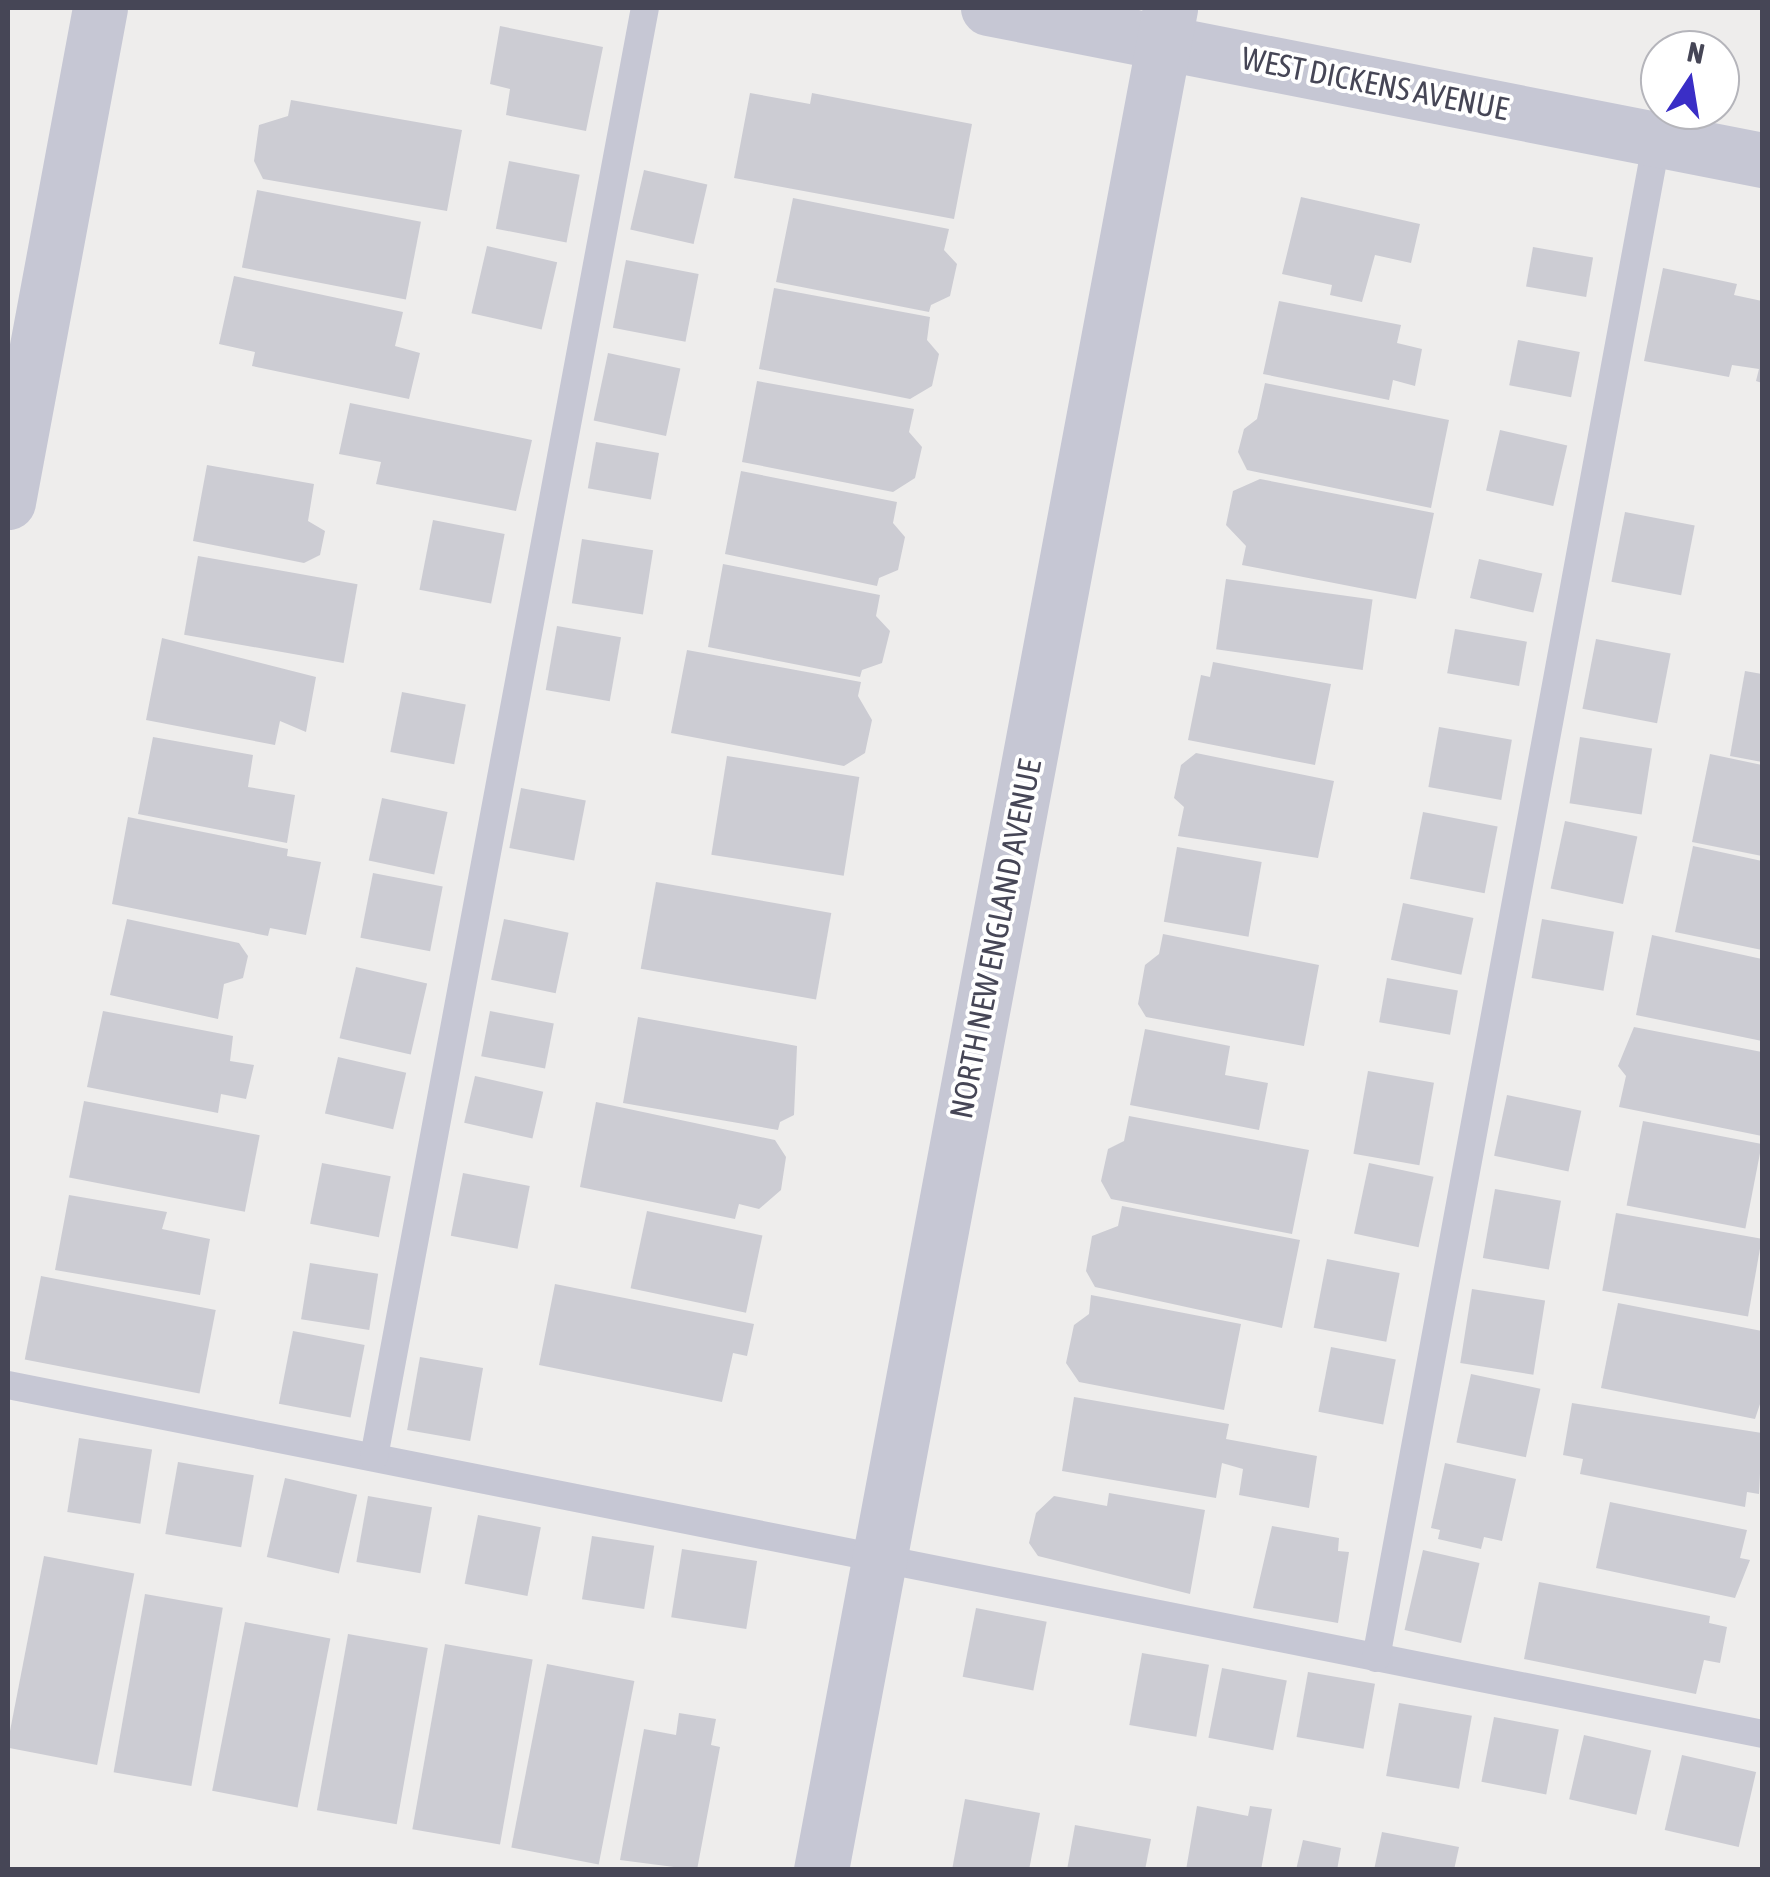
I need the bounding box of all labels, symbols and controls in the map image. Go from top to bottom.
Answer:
north arrow [1640,30,1740,130]
text: N [1684,35,1707,70]
street label: WEST DICKENS AVENUE [1238,39,1512,129]
street label: NORTH NEW ENGLAND AVENUE [942,756,1050,1122]

